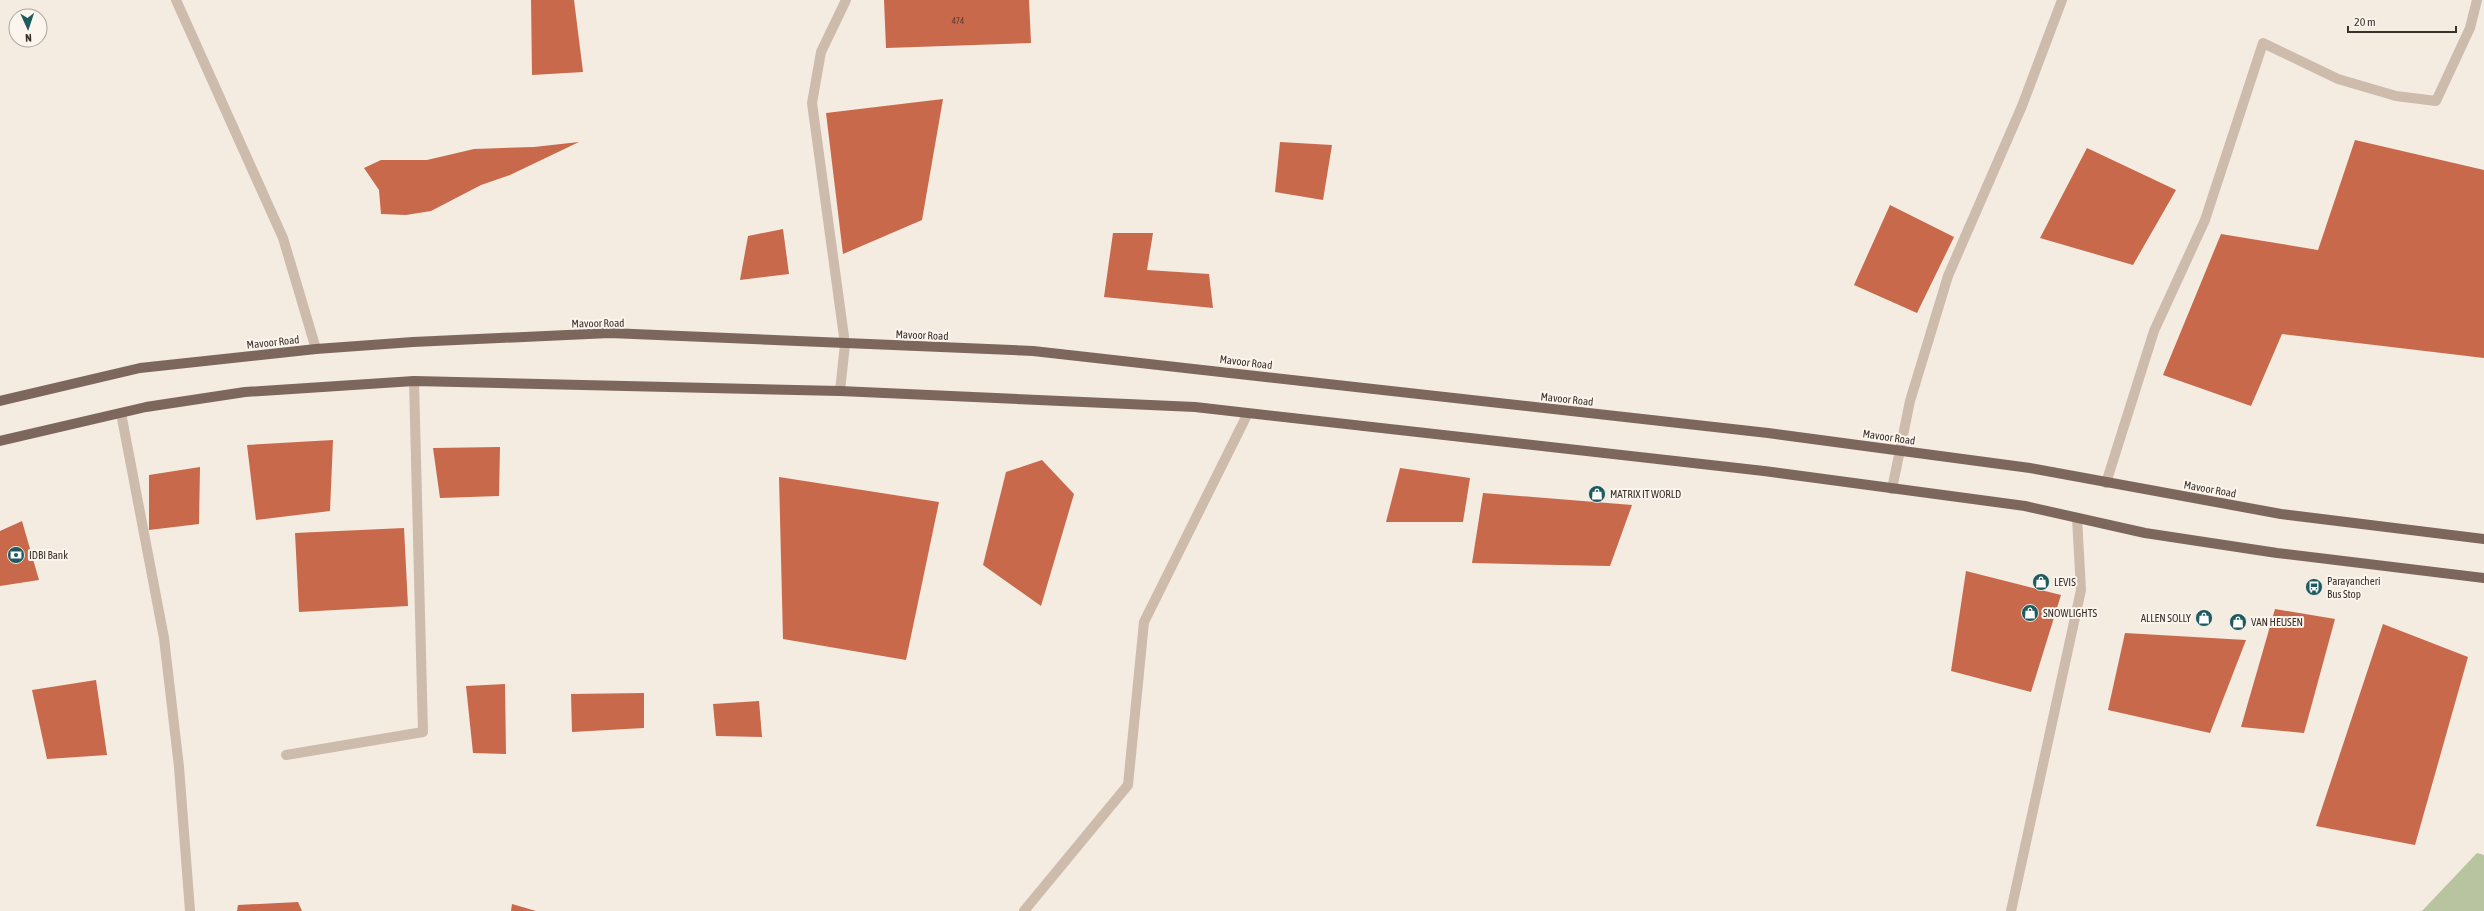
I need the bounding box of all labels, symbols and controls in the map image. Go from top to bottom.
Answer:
north arrow [8,8,48,48]
scale bar [2348,8,2456,34]
text: 20 m [2354,15,2376,29]
house number: 474 [952,16,964,26]
text: N [25,32,32,44]
street label: Mavoor Road [571,317,625,329]
street label: Mavoor Road [895,328,949,342]
street label: Mavoor Road [246,333,300,351]
street label: Mavoor Road [1219,353,1273,371]
street label: Mavoor Road [1540,390,1594,408]
street label: Mavoor Road [1862,427,1916,447]
street label: Mavoor Road [2183,478,2237,500]
shop icon: MATRIX IT WORLD [1587,484,1607,504]
place label: MATRIX IT WORLD [1610,488,1681,500]
bank icon: IDBI Bank [6,545,26,565]
place label: IDBI Bank [29,549,68,561]
shop icon: LEVIS [2031,572,2051,592]
place label: Parayancheri Bus Stop [2327,575,2380,600]
place label: LEVIS [2054,576,2076,588]
bus stop icon: Parayancheri Bus Stop [2304,577,2324,597]
shop icon: SNOWLIGHTS [2020,603,2040,623]
place label: SNOWLIGHTS [2043,607,2098,619]
shop icon: ALLEN SOLLY [2194,608,2214,628]
place label: ALLEN SOLLY [2141,612,2191,624]
shop icon: VAN HEUSEN [2228,612,2248,632]
place label: VAN HEUSEN [2251,616,2303,628]

